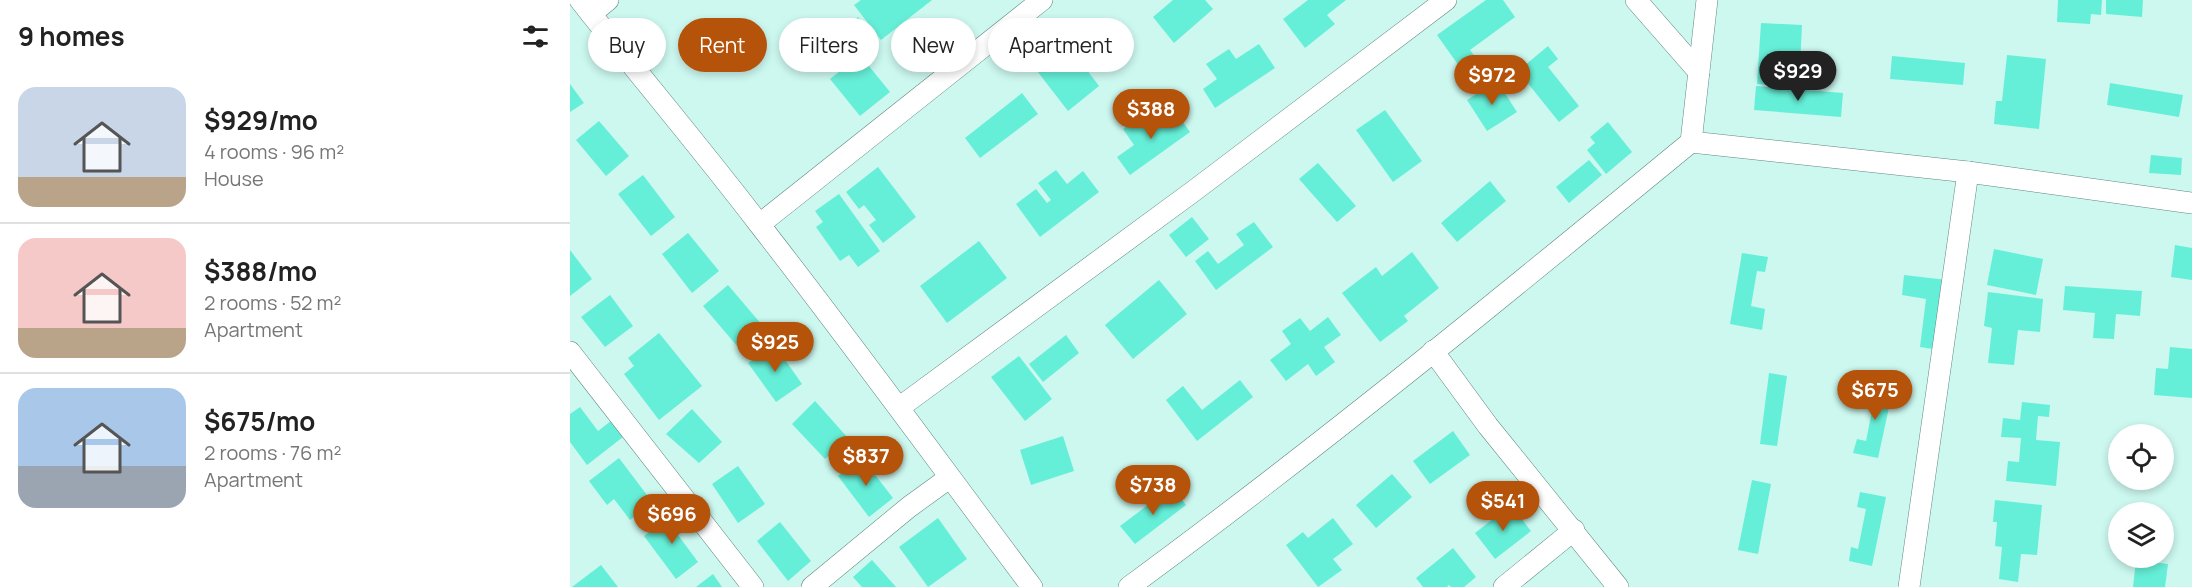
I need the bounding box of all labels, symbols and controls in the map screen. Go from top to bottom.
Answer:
text: 9 homes [18,18,125,54]
chip: Buy [588,18,666,72]
chip: Rent [678,18,767,72]
chip: Filters [779,18,879,72]
chip: New [891,18,976,72]
chip: Apartment [988,18,1134,72]
icon: filters [519,20,552,53]
pin: $929 [1762,51,1834,102]
pin: $972 [1456,55,1528,106]
text: $929 [1773,57,1823,84]
text: $972 [1468,61,1516,88]
pin: $388 [1115,89,1187,140]
text: $388 [1127,95,1175,122]
text: $929/mo [204,102,318,138]
icon: home [66,111,138,183]
text: 4 rooms · 96 m² [204,138,344,165]
text: House [204,165,264,192]
text: $388/mo [204,253,317,289]
icon: home [66,262,138,334]
text: 2 rooms · 52 m² [204,289,341,316]
text: Apartment [204,316,303,343]
pin: $925 [739,322,811,373]
text: $925 [751,328,799,355]
pin: $675 [1839,370,1911,421]
text: $675 [1851,376,1899,403]
text: $675/mo [204,403,315,439]
icon: home [66,412,138,484]
map controls [2108,424,2174,568]
button: locate [2108,424,2174,490]
pin: $837 [830,436,902,487]
text: 2 rooms · 76 m² [204,439,341,466]
text: $837 [842,442,890,469]
pin: $738 [1117,465,1189,516]
text: Apartment [204,466,303,493]
text: $738 [1129,471,1177,498]
pin: $541 [1467,481,1539,532]
text: $541 [1480,487,1526,514]
pin: $696 [636,494,708,545]
text: $696 [647,500,697,527]
button: layers [2108,502,2174,568]

